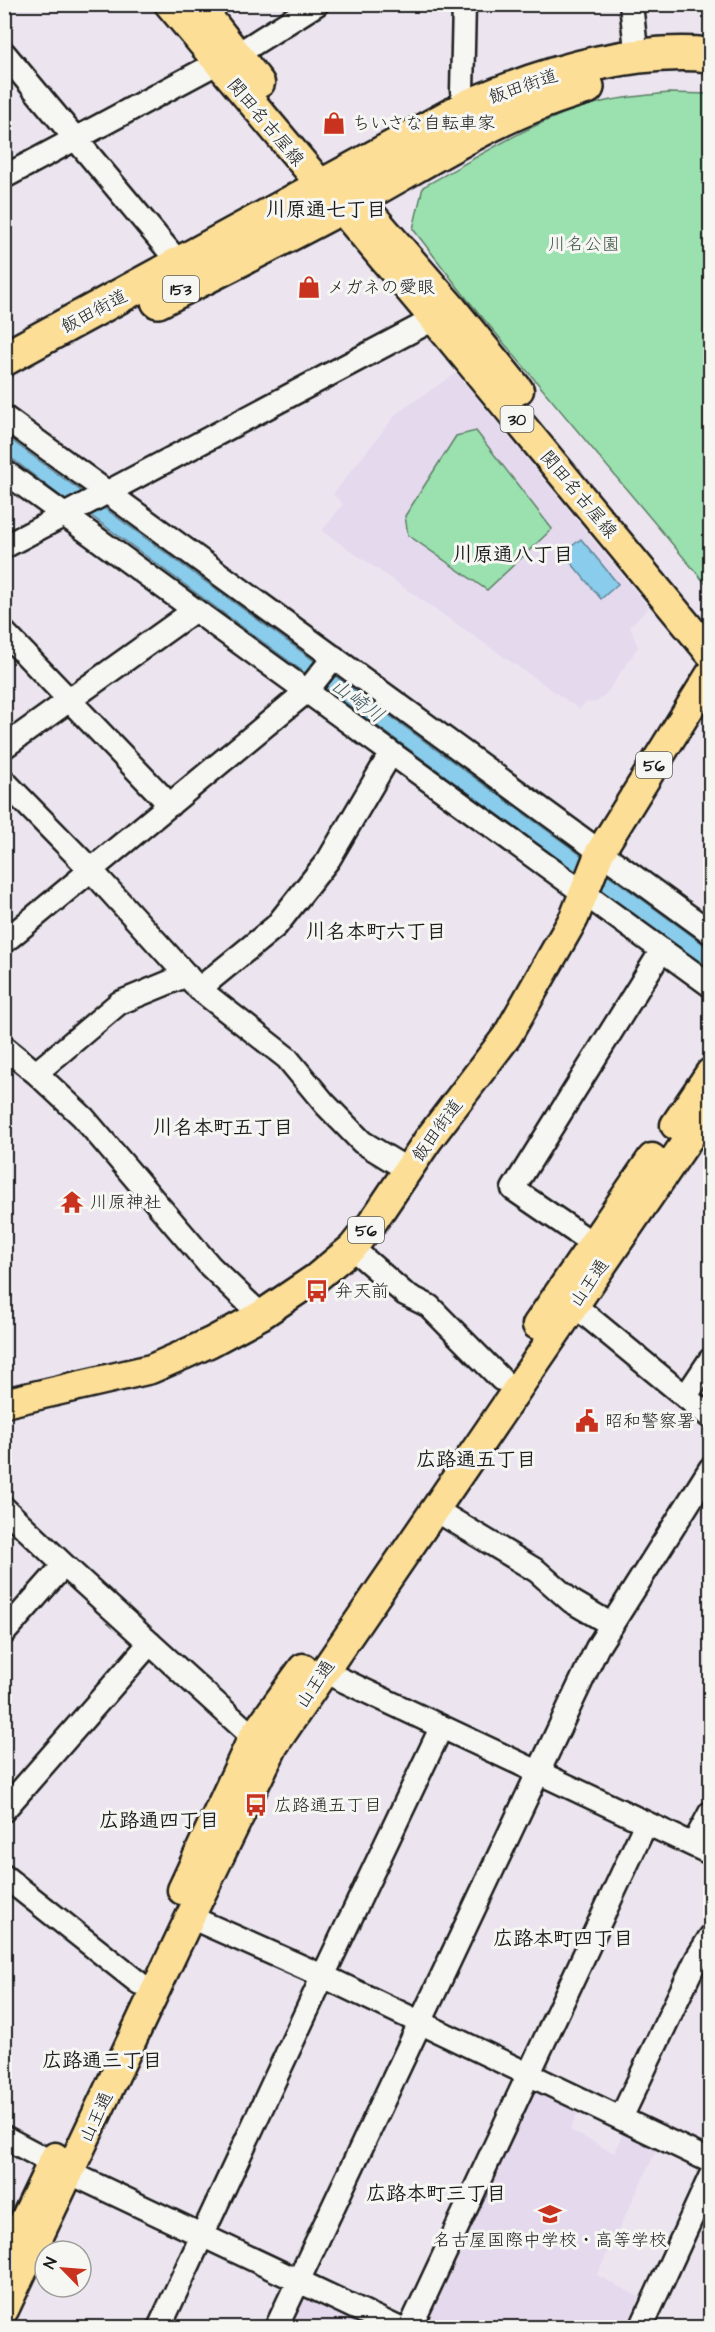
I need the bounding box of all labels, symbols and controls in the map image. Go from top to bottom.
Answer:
street label: 飯田街道 [485,63,561,110]
street label: 関田名古屋線 [221,73,310,172]
shop icon: ちいさな自転車家 [321,110,347,136]
place label: ちいさな自転車家 [352,111,495,136]
district label: 川原通七丁目 [266,196,386,224]
park label: 川名公園 [548,232,620,257]
shop icon: メガネの愛眼 [296,274,322,300]
place label: メガネの愛眼 [327,275,435,300]
road number: 153 [163,276,199,302]
street label: 飯田街道 [57,284,132,339]
road number: 30 [500,406,534,432]
street label: 関田名古屋線 [534,445,623,544]
district label: 川原通八丁目 [453,541,573,569]
water label: 山崎川 [325,672,390,730]
road number: 56 [636,752,672,778]
district label: 川名本町六丁目 [306,918,446,946]
street label: 飯田街道 [406,1094,469,1167]
district label: 川名本町五丁目 [153,1114,293,1142]
temple icon: 川原神社 [59,1189,85,1215]
place label: 川原神社 [90,1190,162,1215]
road number: 56 [348,1217,384,1243]
street label: 山王通 [564,1254,615,1313]
bus stop icon: 弁天前 [304,1278,330,1304]
place label: 弁天前 [335,1279,389,1304]
public building icon: 昭和警察署 [574,1408,600,1434]
place label: 昭和警察署 [605,1409,695,1434]
district label: 広路通五丁目 [416,1446,536,1474]
street label: 山王通 [290,1655,341,1714]
bus stop icon: 広路通五丁目 [243,1792,269,1818]
place label: 広路通五丁目 [274,1793,382,1818]
district label: 広路通四丁目 [99,1807,219,1835]
district label: 広路本町四丁目 [493,1925,633,1953]
district label: 広路通三丁目 [42,2047,162,2075]
street label: 山王通 [74,2087,119,2147]
district label: 広路本町三丁目 [366,2180,506,2208]
school or university icon: 名古屋国際中学校・高等学校 [537,2201,563,2227]
place label: 名古屋国際中学校・高等学校 [433,2228,667,2253]
north arrow [33,2239,93,2299]
text: N [38,2254,62,2272]

